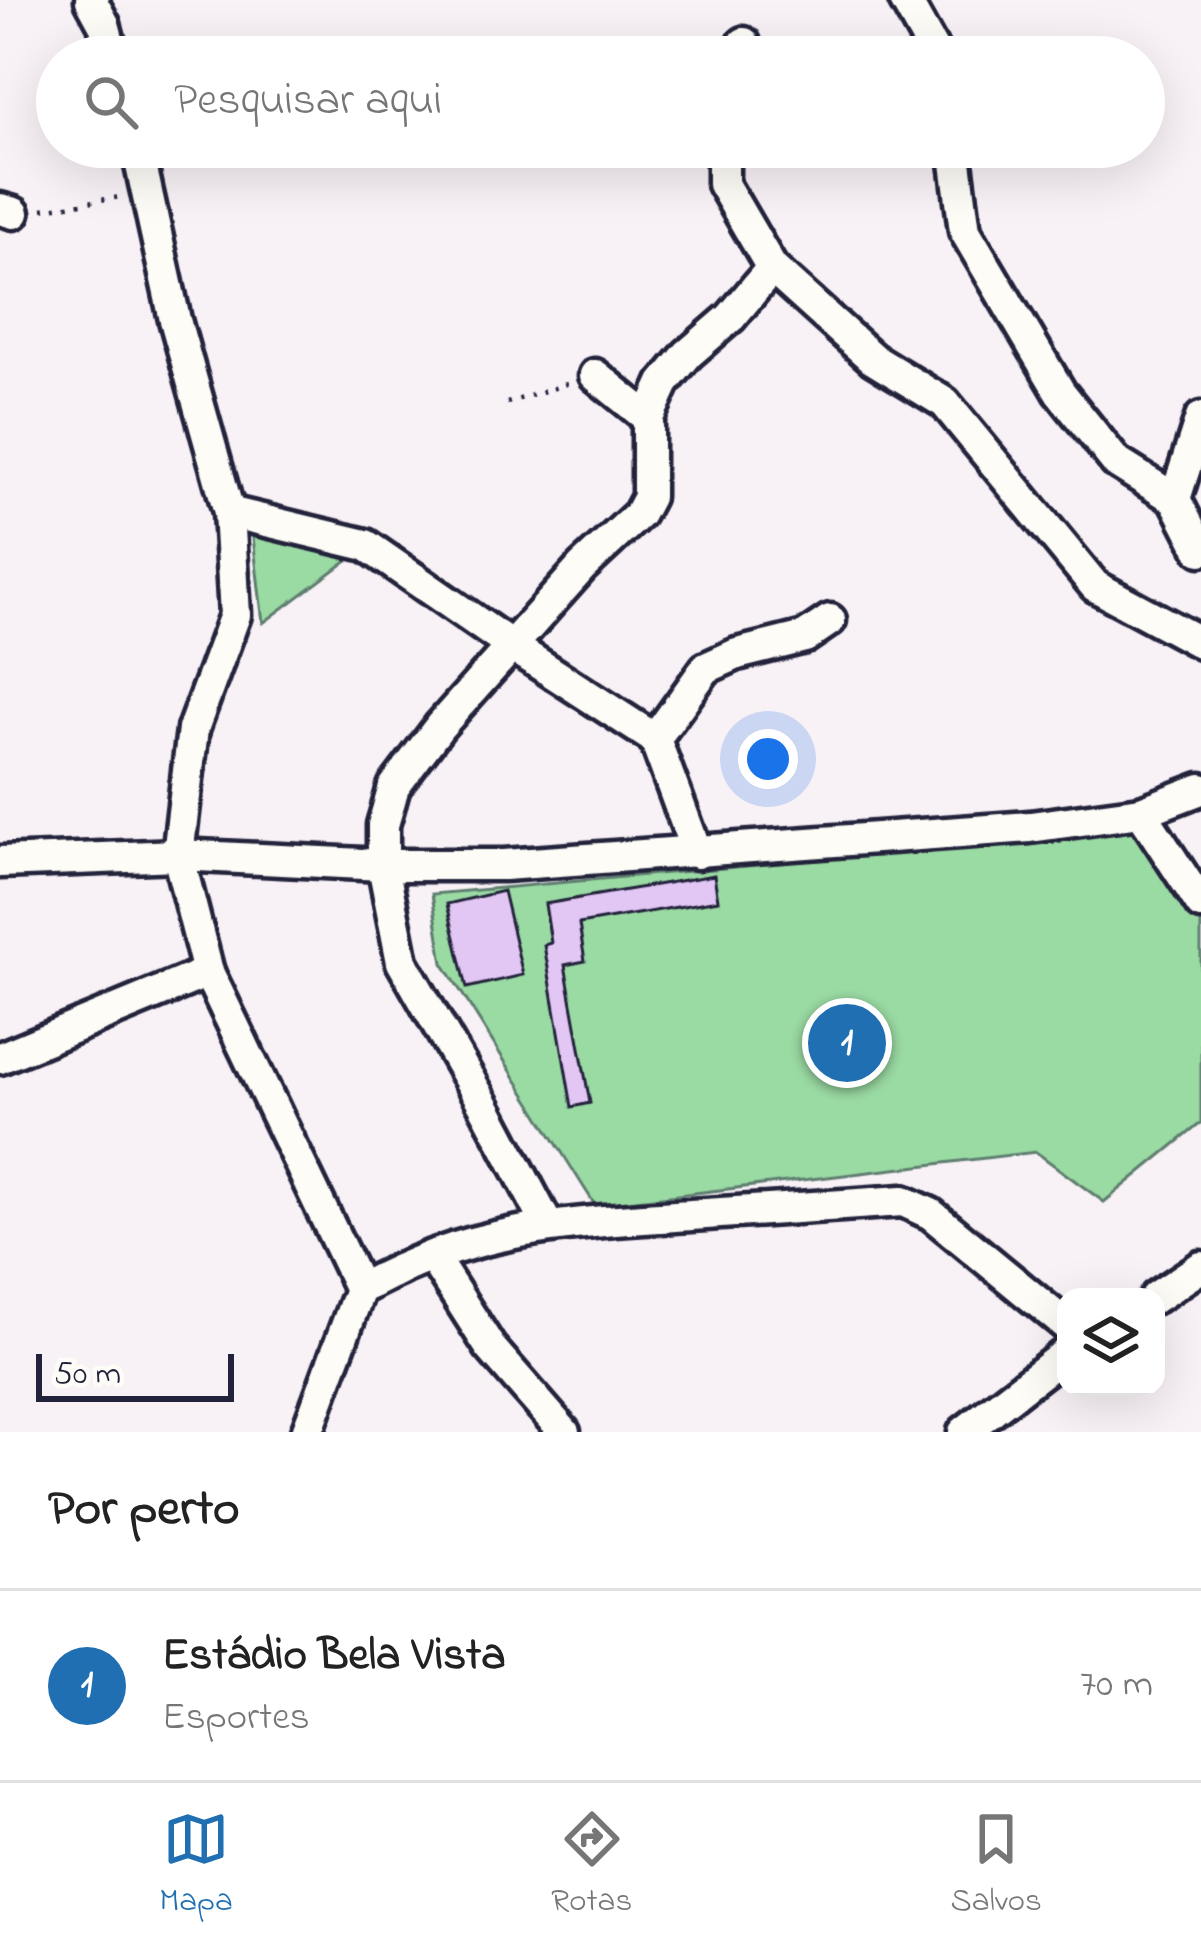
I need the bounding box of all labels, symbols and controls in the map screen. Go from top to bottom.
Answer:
search box [36,36,1165,168]
icon: search [78,69,144,135]
text: Pesquisar aqui [174,69,442,135]
your location [738,729,798,789]
pin: 1 [808,998,886,1088]
map controls [1057,1288,1165,1396]
button: layers [1057,1288,1165,1396]
scale bar [36,1348,234,1401]
text: 50 m [54,1351,121,1399]
text: Por perto [48,1473,240,1548]
text: Estádio Bela Vista [162,1624,506,1690]
text: 1 [81,1657,93,1714]
text: 70 m [1080,1657,1153,1714]
text: Esportes [162,1690,310,1747]
tab: Mapa [159,1806,233,1926]
tab: Rotas [551,1806,632,1926]
tab: Salvos [951,1806,1042,1926]

